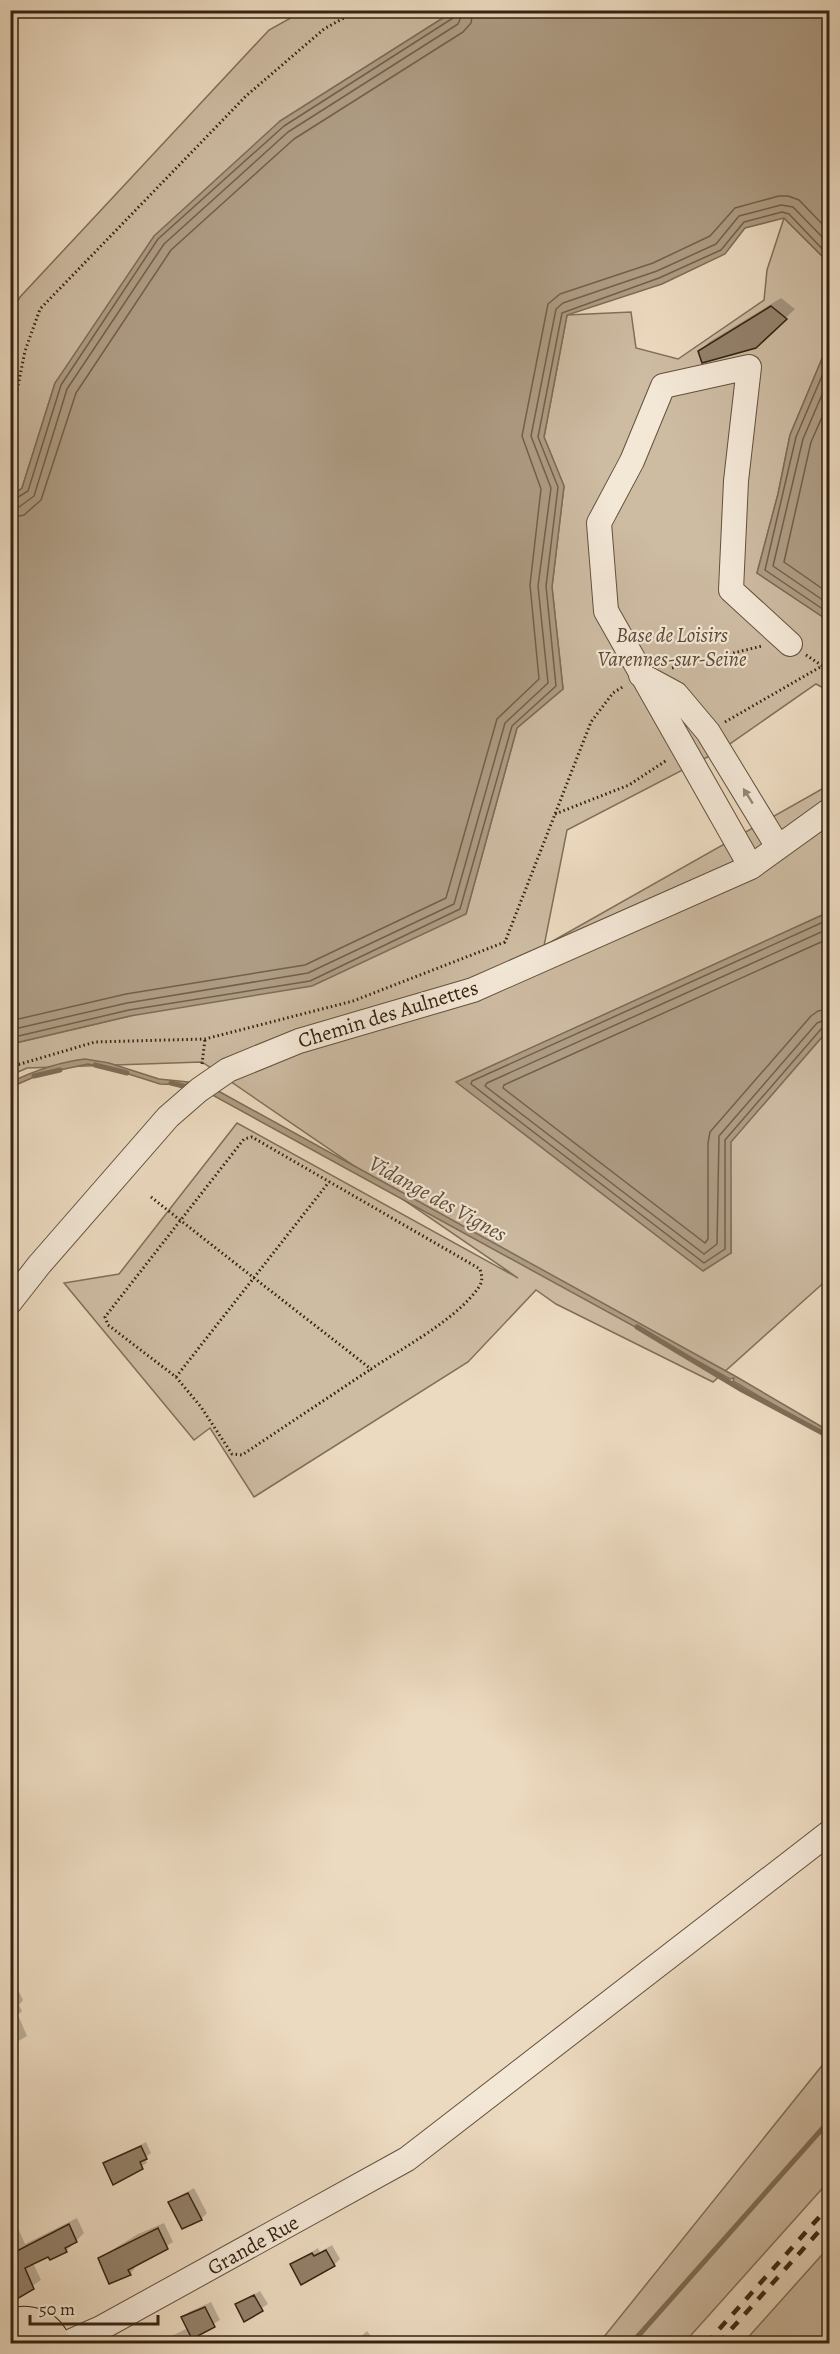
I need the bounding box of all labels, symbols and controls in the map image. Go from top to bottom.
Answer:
park label: Base de Loisirs Varennes-sur-Seine [597,621,747,673]
one-way arrow [743,788,754,804]
street label: Chemin des Aulnettes [294,973,482,1055]
water label: Vidange des Vignes [363,1149,512,1249]
street label: Grande Rue [202,2208,304,2282]
scale bar [30,2288,158,2326]
text: 50 m [39,2297,75,2321]

